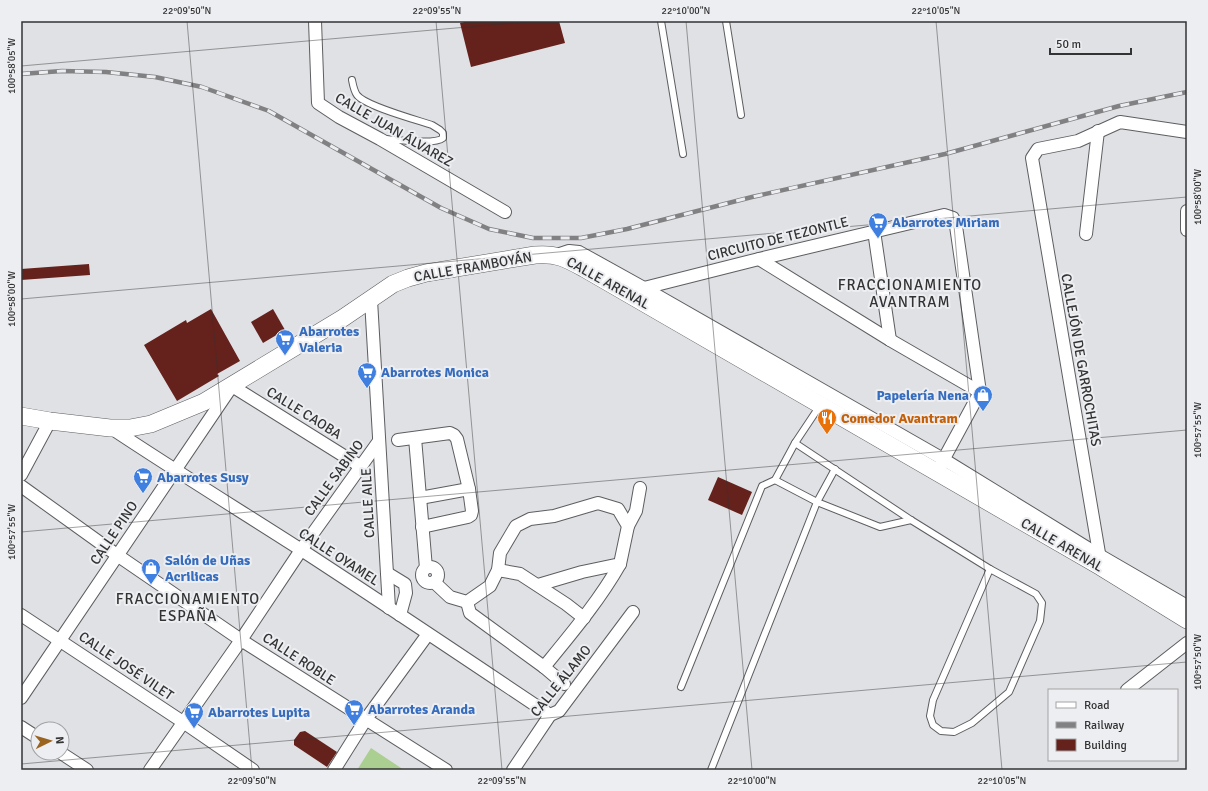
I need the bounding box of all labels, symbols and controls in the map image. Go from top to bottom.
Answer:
text: 22°09'50"N [163,5,211,17]
text: 22°09'55"N [413,5,461,17]
text: 22°10'00"N [662,5,710,17]
text: 22°10'05"N [912,5,960,17]
scale bar [1050,30,1131,56]
text: 50 m [1056,37,1081,52]
text: 100°58'05"W [6,38,18,94]
street label: CALLE JUAN ÁLVAREZ [332,89,456,171]
text: 100°58'00"W [1192,169,1204,225]
supermarket icon: Abarrotes Miriam [867,211,889,239]
street label: CIRCUITO DE TEZONTLE [706,213,850,265]
place label: Abarrotes Miriam [892,214,1000,231]
street label: CALLE FRAMBOYÁN [413,248,533,286]
street label: CALLE ARENAL [563,253,653,313]
text: 100°58'00"W [6,271,18,327]
street label: CALLEJÓN DE GARROCHITAS [1057,272,1105,448]
district label: FRACCIONAMIENTO AVANTRAM [838,276,982,311]
place label: Abarrotes Valeria [299,323,359,356]
supermarket icon: Abarrotes Valeria [274,328,296,356]
supermarket icon: Abarrotes Monica [356,361,378,389]
place label: Abarrotes Monica [381,364,489,381]
street label: CALLE CAOBA [263,383,345,443]
shop icon: Papelería Nena [972,384,994,412]
place label: Papelería Nena [876,387,969,404]
text: 100°57'55"W [1192,402,1204,458]
restaurant icon: Comedor Avantram [816,407,838,435]
place label: Comedor Avantram [841,410,958,427]
street label: CALLE SABINO [301,437,367,519]
supermarket icon: Abarrotes Susy [132,466,154,494]
street label: CALLE AILE [358,467,378,538]
place label: Abarrotes Susy [157,469,249,486]
street label: CALLE PINO [87,498,141,568]
text: 100°57'55"W [6,504,18,560]
street label: CALLE ARENAL [1018,515,1106,575]
street label: CALLE OYAMEL [296,525,382,589]
place label: Salón de Uñas Acrilicas [165,552,250,585]
shop icon: Salón de Uñas Acrilicas [140,557,162,585]
district label: FRACCIONAMIENTO ESPAÑA [116,590,260,625]
street label: CALLE JOSÉ VILET [75,628,177,704]
street label: CALLE ROBLE [259,629,339,689]
text: 100°57'50"W [1192,634,1204,690]
street label: CALLE ÁLAMO [527,642,595,720]
legend [1048,689,1178,761]
supermarket icon: Abarrotes Aranda [343,698,365,726]
text: Road [1084,698,1110,713]
supermarket icon: Abarrotes Lupita [183,701,205,729]
place label: Abarrotes Aranda [368,701,475,718]
place label: Abarrotes Lupita [208,704,310,721]
text: Railway [1084,718,1124,733]
north arrow [30,721,70,761]
text: N [53,736,66,745]
text: Building [1084,738,1127,753]
text: 22°09'50"N [228,775,276,787]
text: 22°09'55"N [478,775,526,787]
text: 22°10'00"N [728,775,776,787]
text: 22°10'05"N [978,775,1026,787]

